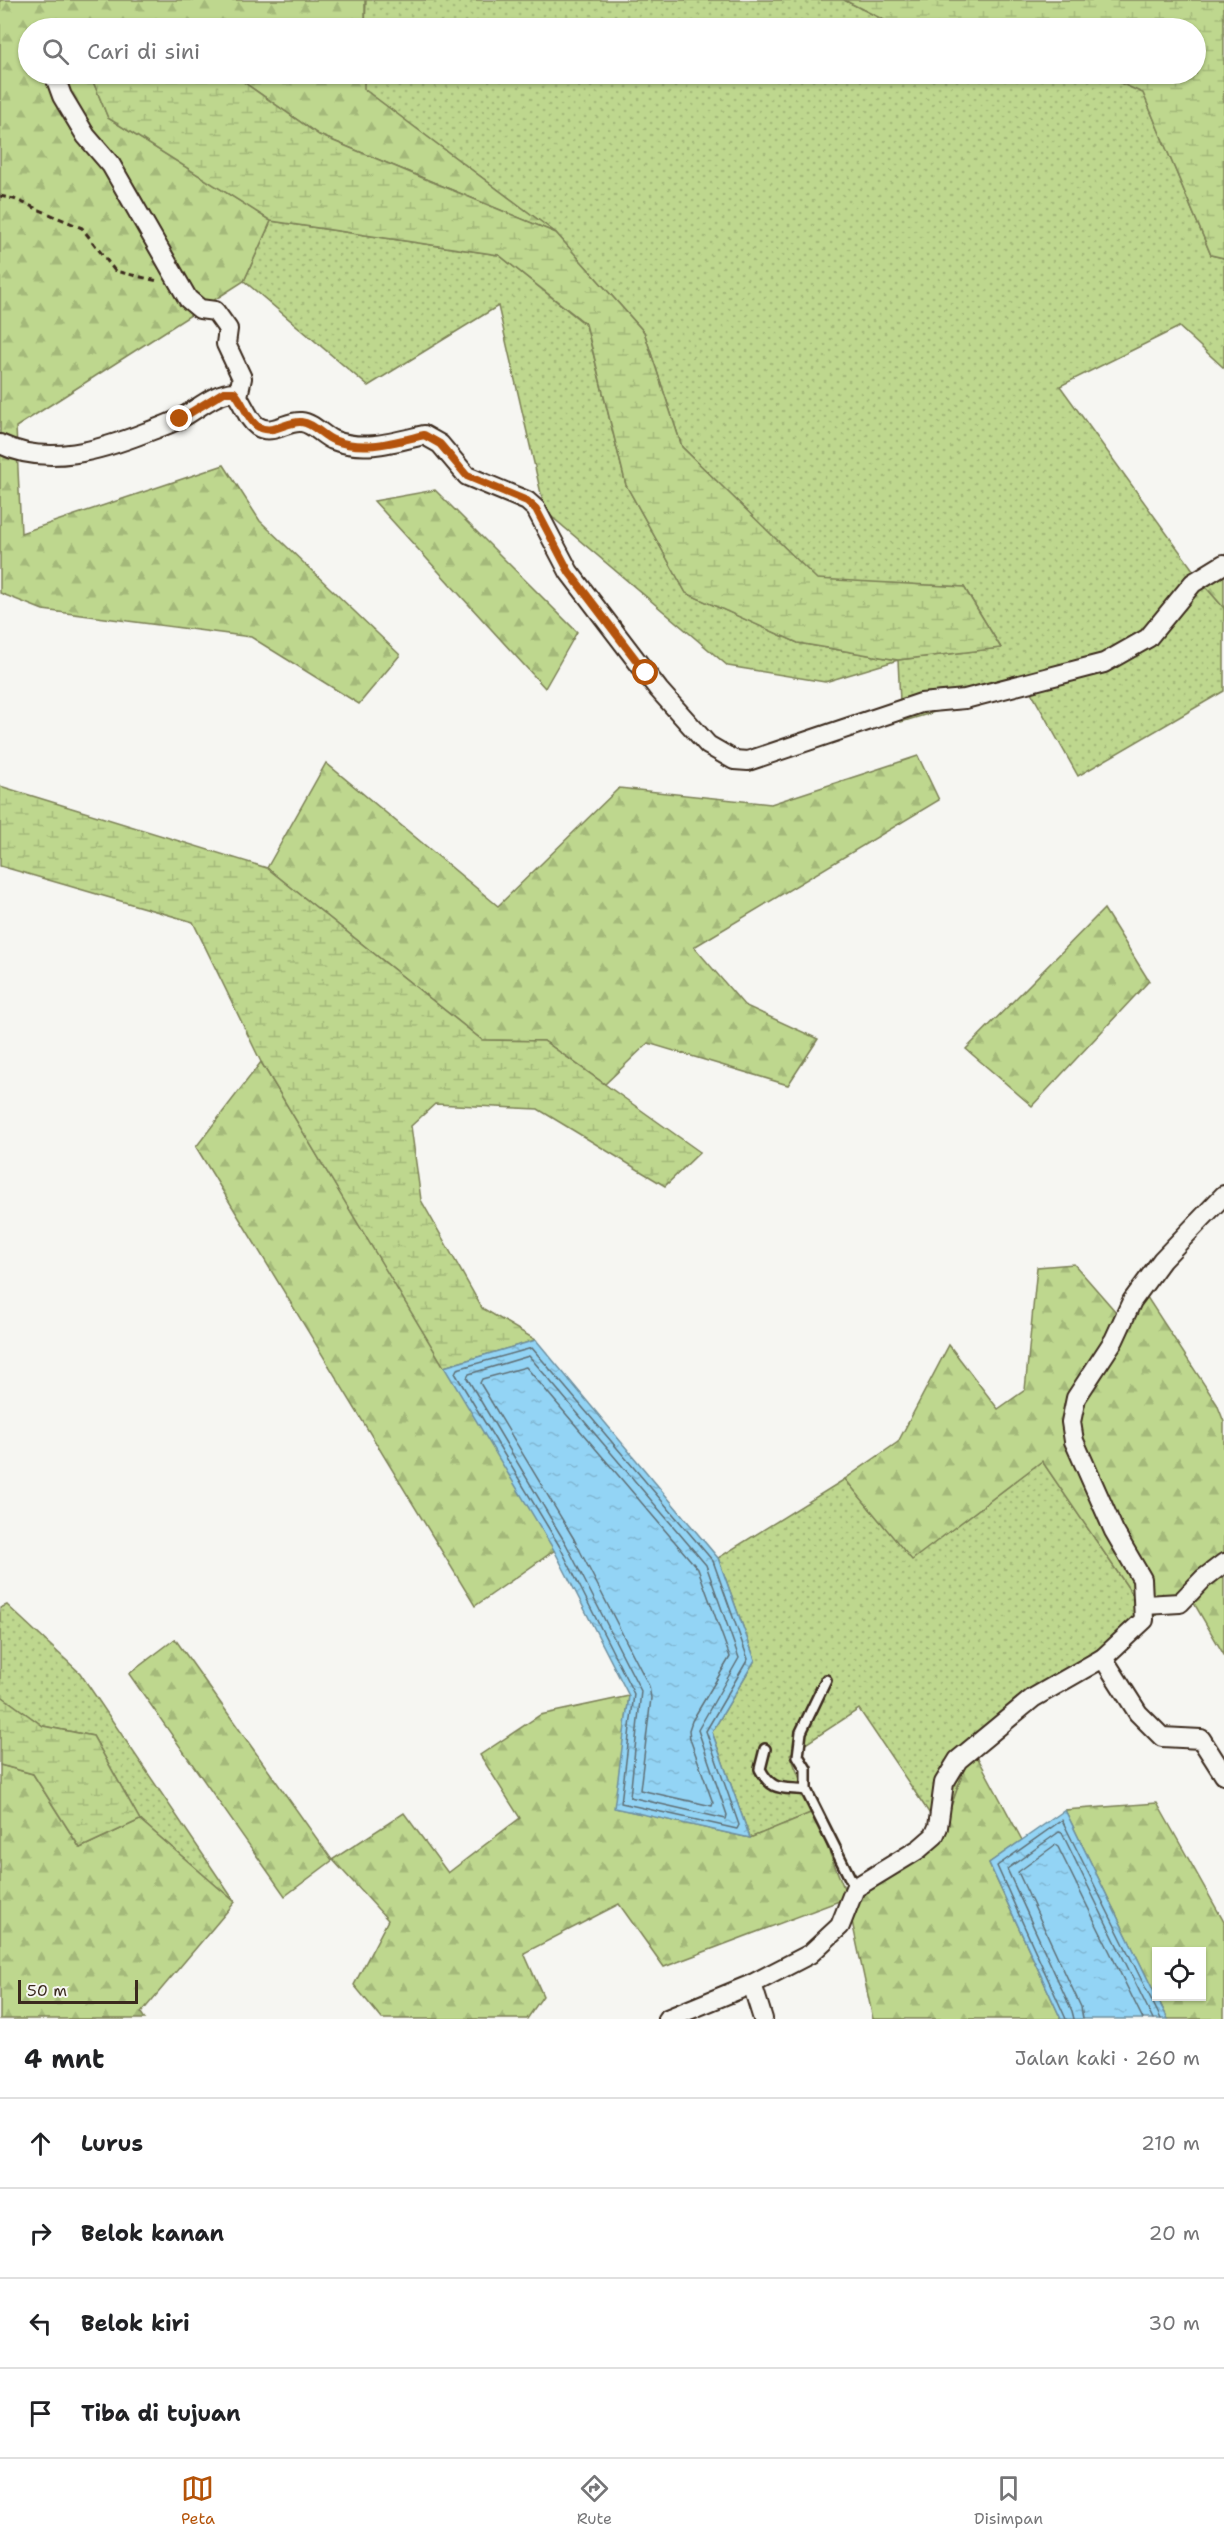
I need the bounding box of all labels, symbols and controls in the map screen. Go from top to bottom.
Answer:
search box [18,18,1206,84]
icon: search [39,35,72,68]
text: Cari di sini [87,37,200,66]
route end [166,405,192,431]
route start [632,659,658,685]
map controls [1152,1947,1206,2001]
button: locate [1152,1947,1206,2001]
scale bar [18,1977,138,2004]
text: 50 m [27,1980,67,2001]
text: 4 mnt [24,2041,104,2076]
text: Jalan kaki · 260 m [1014,2045,1200,2071]
icon: ahead [24,2127,57,2160]
text: Lurus [81,2129,143,2158]
text: 210 m [1141,2130,1200,2156]
icon: right [24,2217,57,2250]
text: Belok kanan [81,2219,224,2248]
text: 20 m [1149,2220,1200,2246]
icon: left [24,2307,57,2340]
text: Belok kiri [81,2309,190,2338]
text: 30 m [1148,2310,1200,2336]
icon: arrive [24,2397,57,2430]
text: Tiba di tujuan [81,2399,241,2428]
tab: Peta [181,2472,215,2529]
tab: Rute [577,2472,612,2529]
tab: Disimpan [974,2472,1043,2529]

